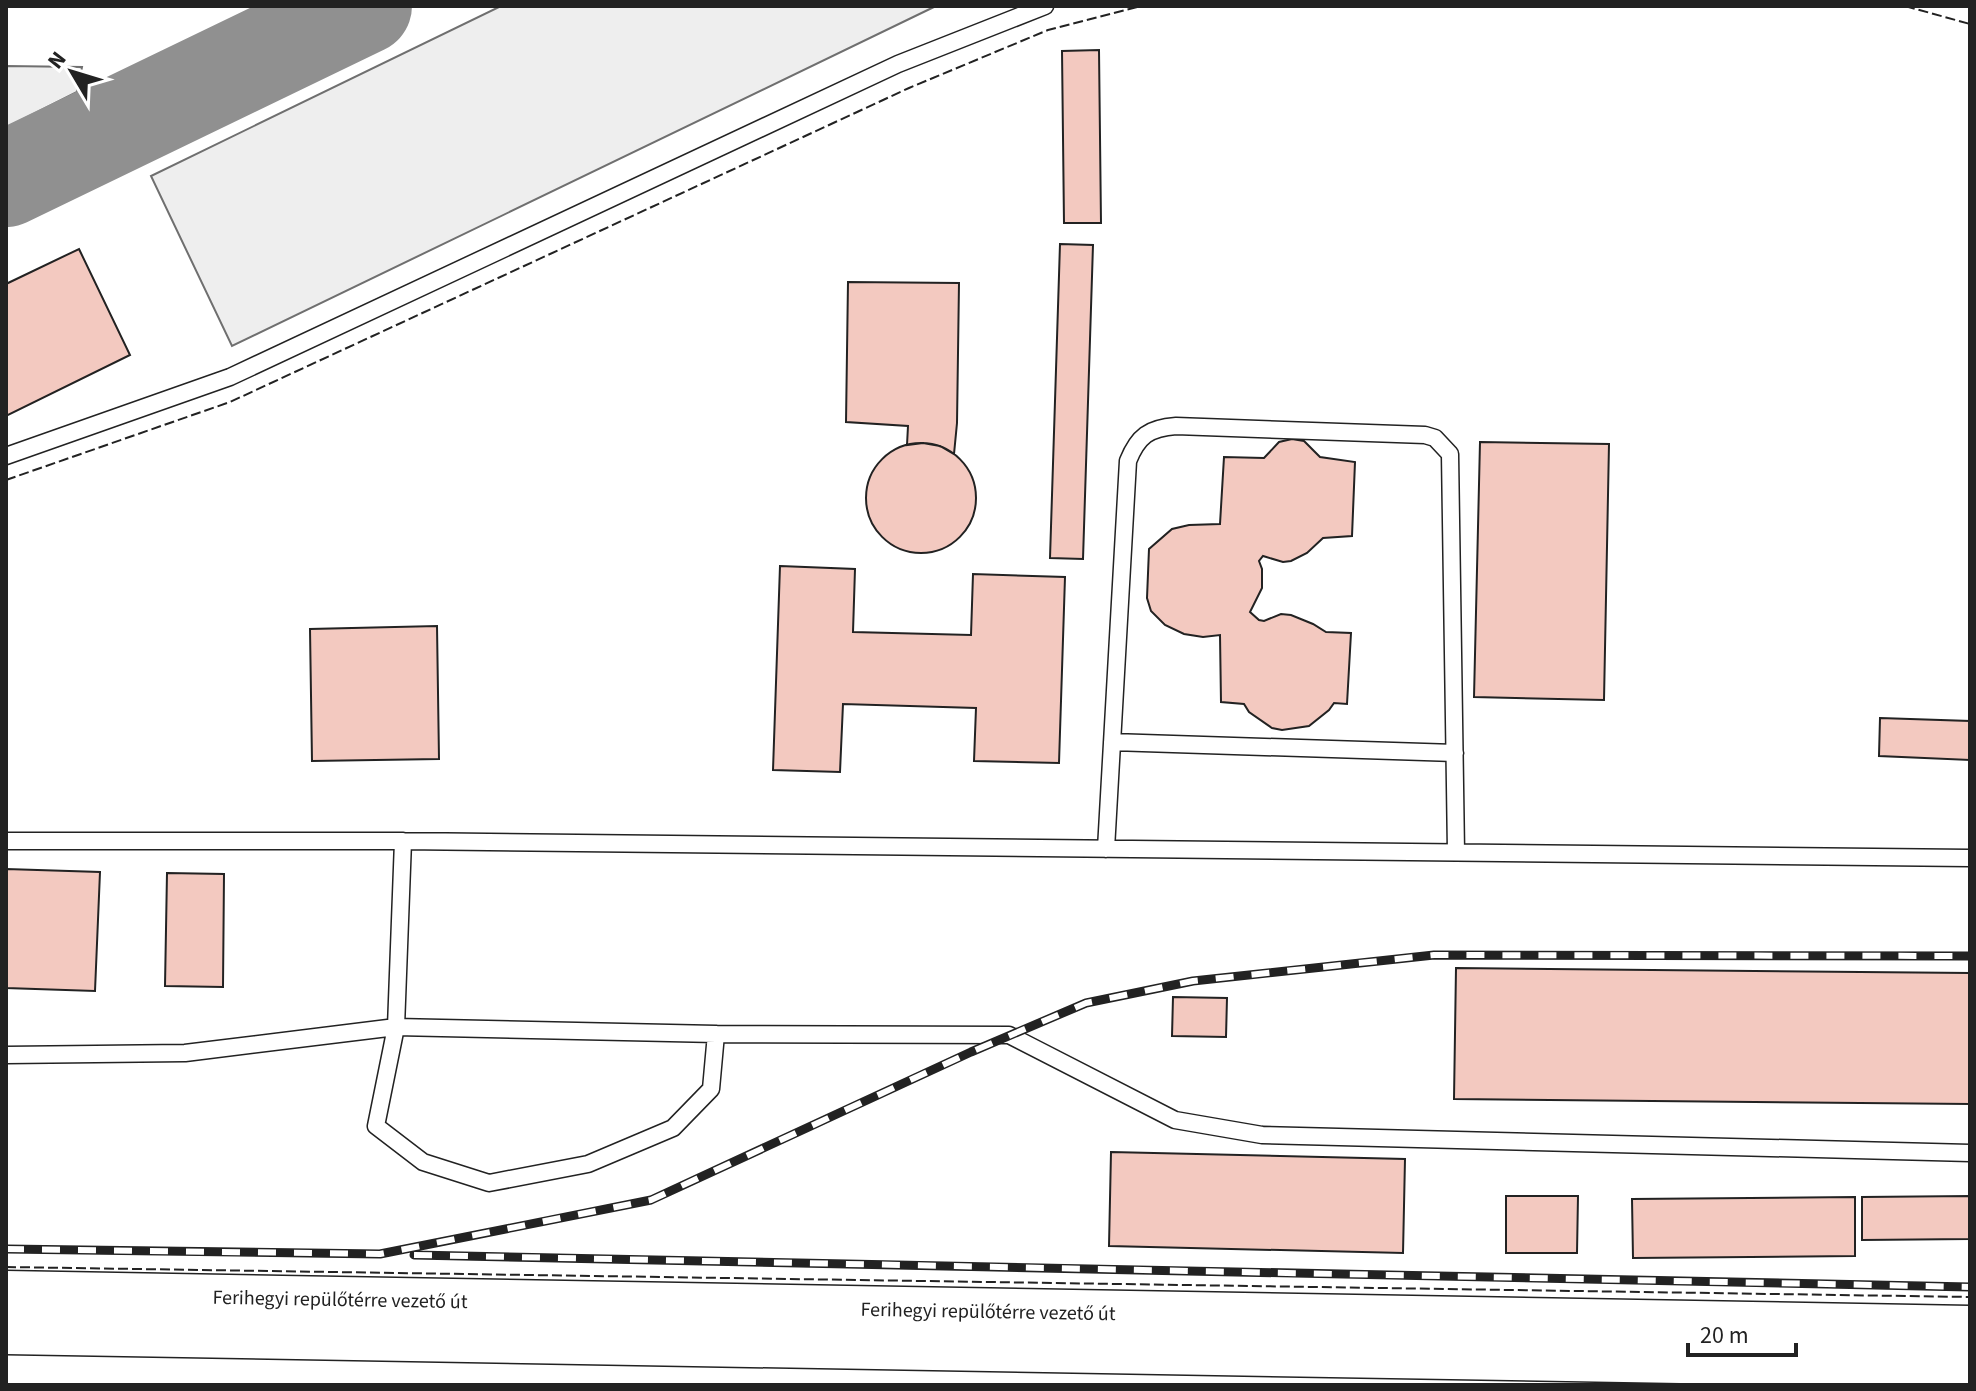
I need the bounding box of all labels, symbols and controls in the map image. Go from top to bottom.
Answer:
north arrow [32,32,112,112]
text: N [40,45,74,76]
street label: Ferihegyi repülőtérre vezető út [212,1284,468,1316]
street label: Ferihegyi repülőtérre vezető út [860,1296,1116,1328]
scale bar [1688,1307,1796,1357]
text: 20 m [1700,1318,1749,1353]

